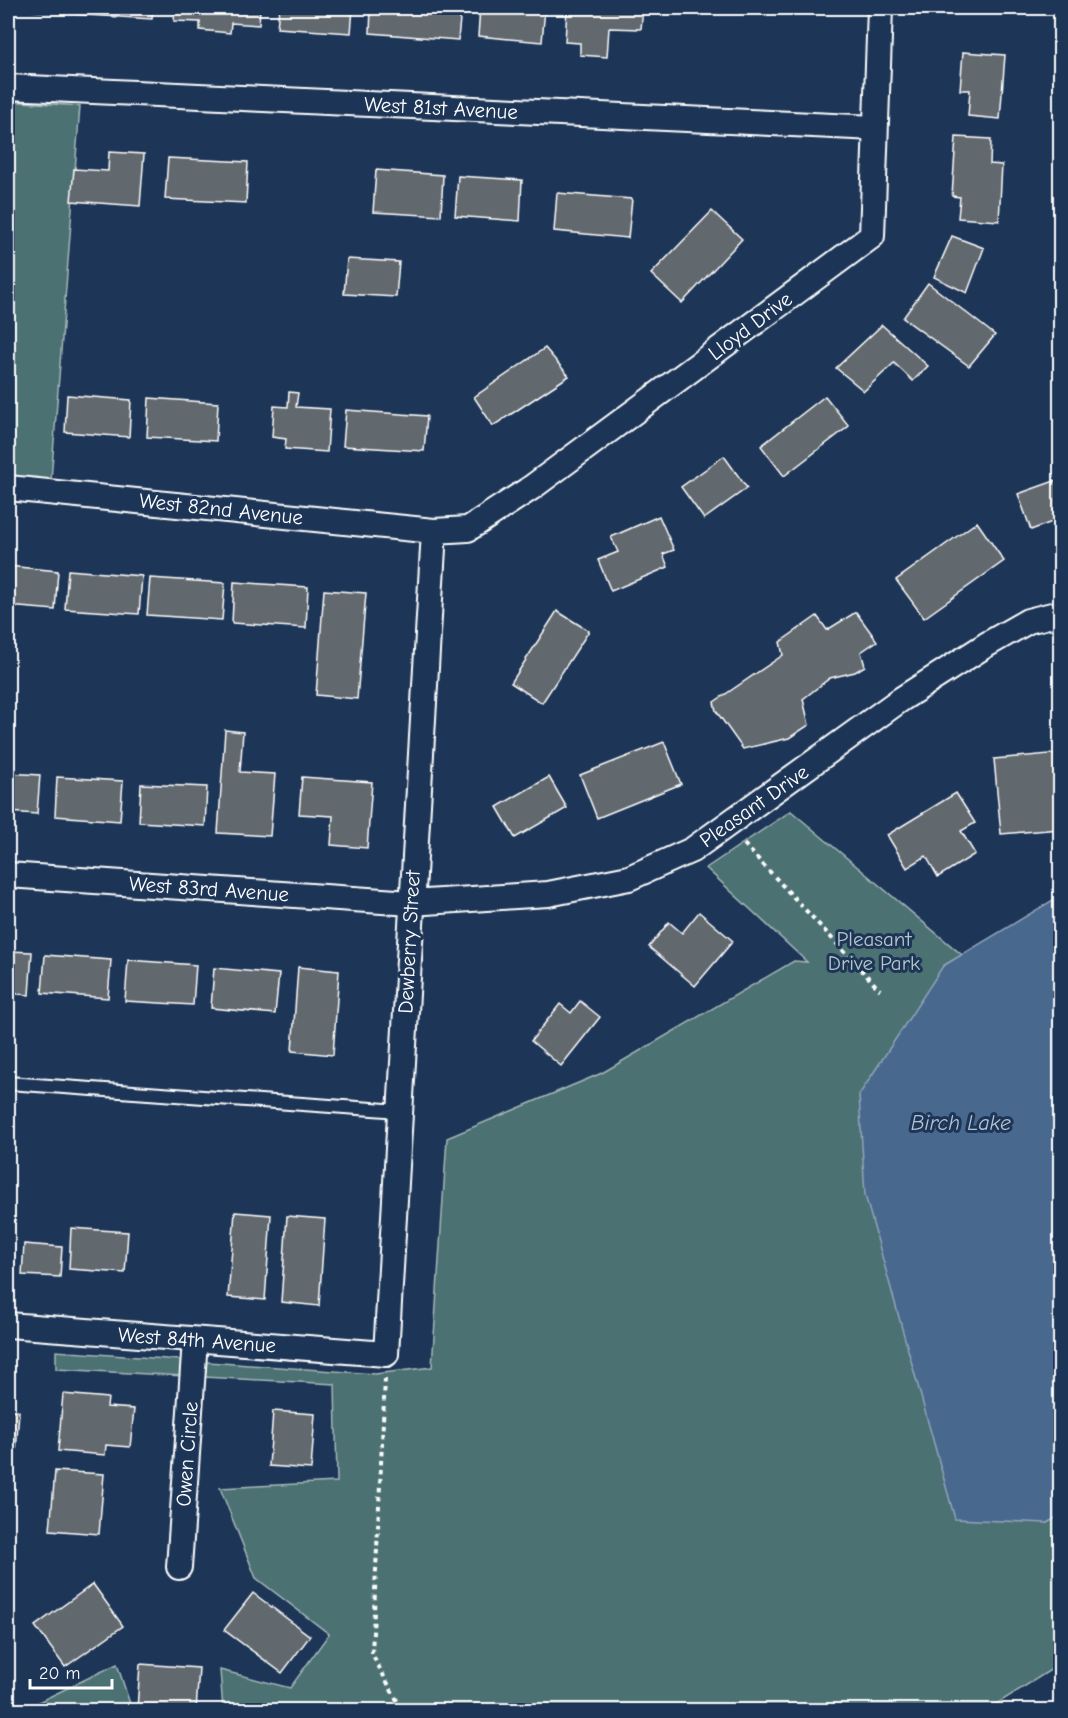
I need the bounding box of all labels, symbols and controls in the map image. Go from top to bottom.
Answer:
street label: West 81st Avenue [364,92,518,124]
street label: Lloyd Drive [703,287,797,365]
street label: West 82nd Avenue [138,488,304,530]
street label: Pleasant Drive [695,760,813,852]
street label: Dewberry Street [393,869,425,1014]
street label: West 83rd Avenue [128,871,290,907]
park label: Pleasant Drive Park [828,927,920,975]
water label: Birch Lake [911,1110,1011,1136]
street label: West 84th Avenue [117,1323,277,1357]
street label: Owen Circle [171,1401,203,1507]
scale bar [30,1652,112,1690]
text: 20 m [39,1663,80,1684]

